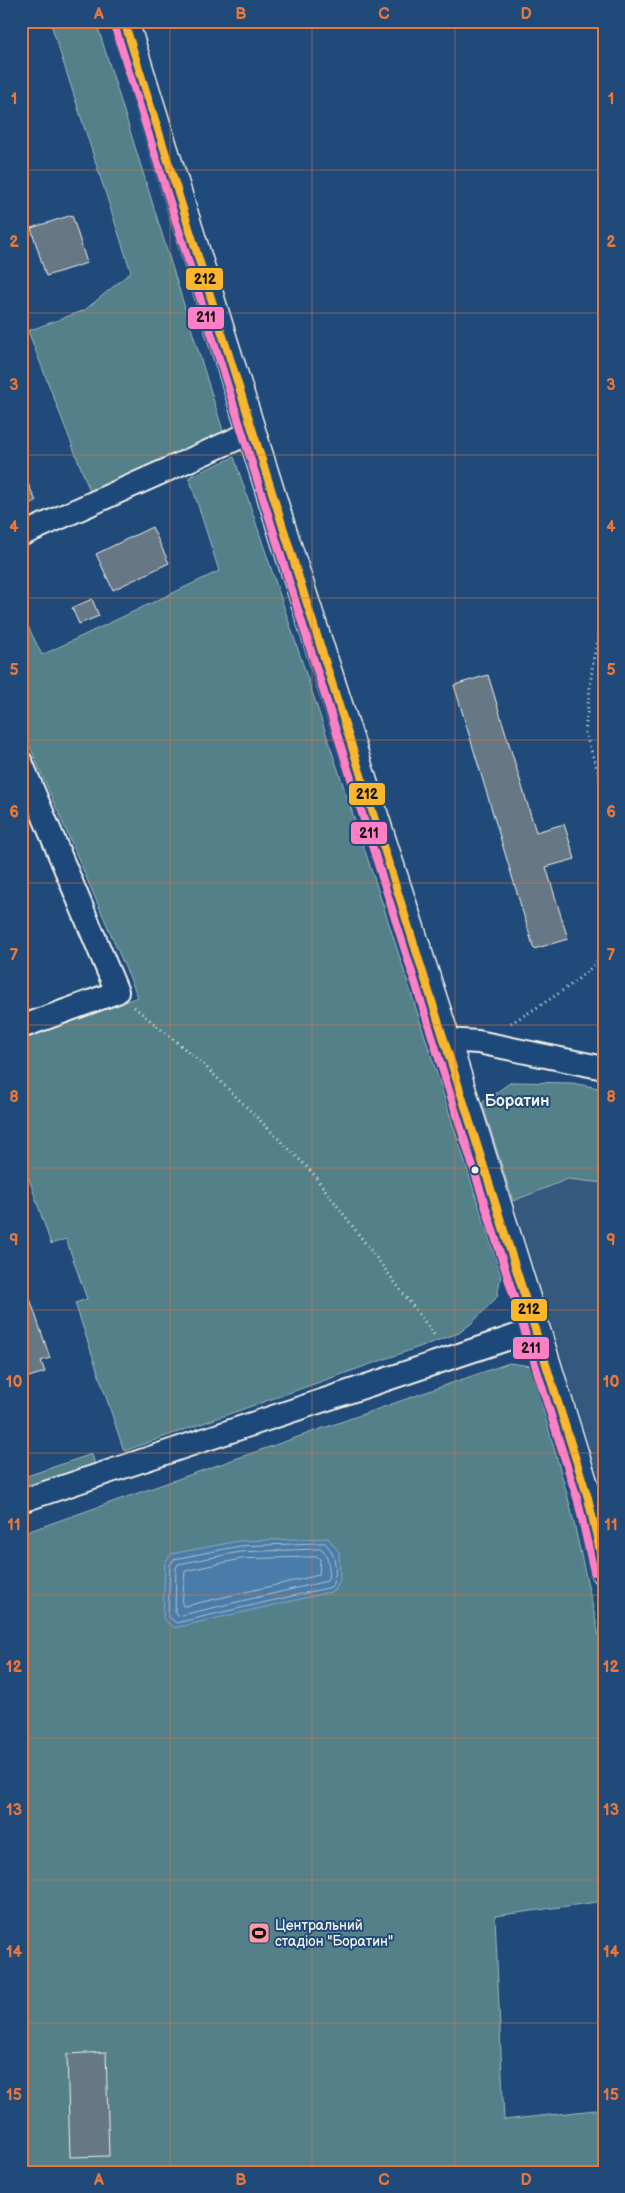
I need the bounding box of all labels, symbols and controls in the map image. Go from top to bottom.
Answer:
text: A [93,5,104,24]
text: B [235,5,247,24]
text: C [378,5,390,24]
text: D [520,5,532,24]
text: 1 [11,90,17,109]
text: 1 [608,90,614,109]
text: 2 [9,233,19,252]
text: 2 [606,233,616,252]
line badge: 212 [185,267,224,291]
text: 212 [194,271,217,288]
line badge: 211 [187,306,225,330]
text: 211 [196,309,216,326]
text: 3 [9,376,19,395]
text: 3 [606,376,616,395]
text: 4 [9,518,19,537]
text: 4 [606,518,616,537]
text: 5 [9,661,19,680]
text: 5 [606,661,616,680]
line badge: 212 [348,782,386,806]
text: 212 [356,786,379,803]
text: 6 [9,803,19,822]
text: 6 [606,803,616,822]
line badge: 211 [350,821,388,845]
text: 211 [359,825,379,842]
text: 7 [10,946,19,965]
text: 7 [607,946,616,965]
text: 8 [9,1088,19,1107]
text: 8 [606,1088,616,1107]
district label: Боратин [485,1092,549,1111]
unlabelled marker [470,1165,480,1175]
text: 9 [9,1231,19,1250]
text: 9 [606,1231,616,1250]
line badge: 212 [510,1298,548,1322]
text: 212 [518,1301,541,1318]
line badge: 211 [512,1336,550,1360]
text: 211 [521,1340,541,1357]
text: 10 [6,1373,22,1392]
text: 10 [603,1373,619,1392]
text: 11 [7,1516,21,1535]
text: 11 [604,1516,618,1535]
text: 12 [6,1658,23,1677]
text: 12 [603,1658,620,1677]
text: 13 [6,1801,22,1820]
text: 13 [603,1801,619,1820]
place label: Центральний стадіон "Боратин" [275,1917,393,1950]
sports icon: Центральний стадіон "Боратин" [247,1921,271,1945]
text: 14 [6,1943,23,1962]
text: 14 [603,1943,620,1962]
text: 15 [6,2086,22,2105]
text: 15 [603,2086,619,2105]
text: A [93,2171,104,2190]
text: B [235,2171,247,2190]
text: C [378,2171,390,2190]
text: D [520,2171,532,2190]

